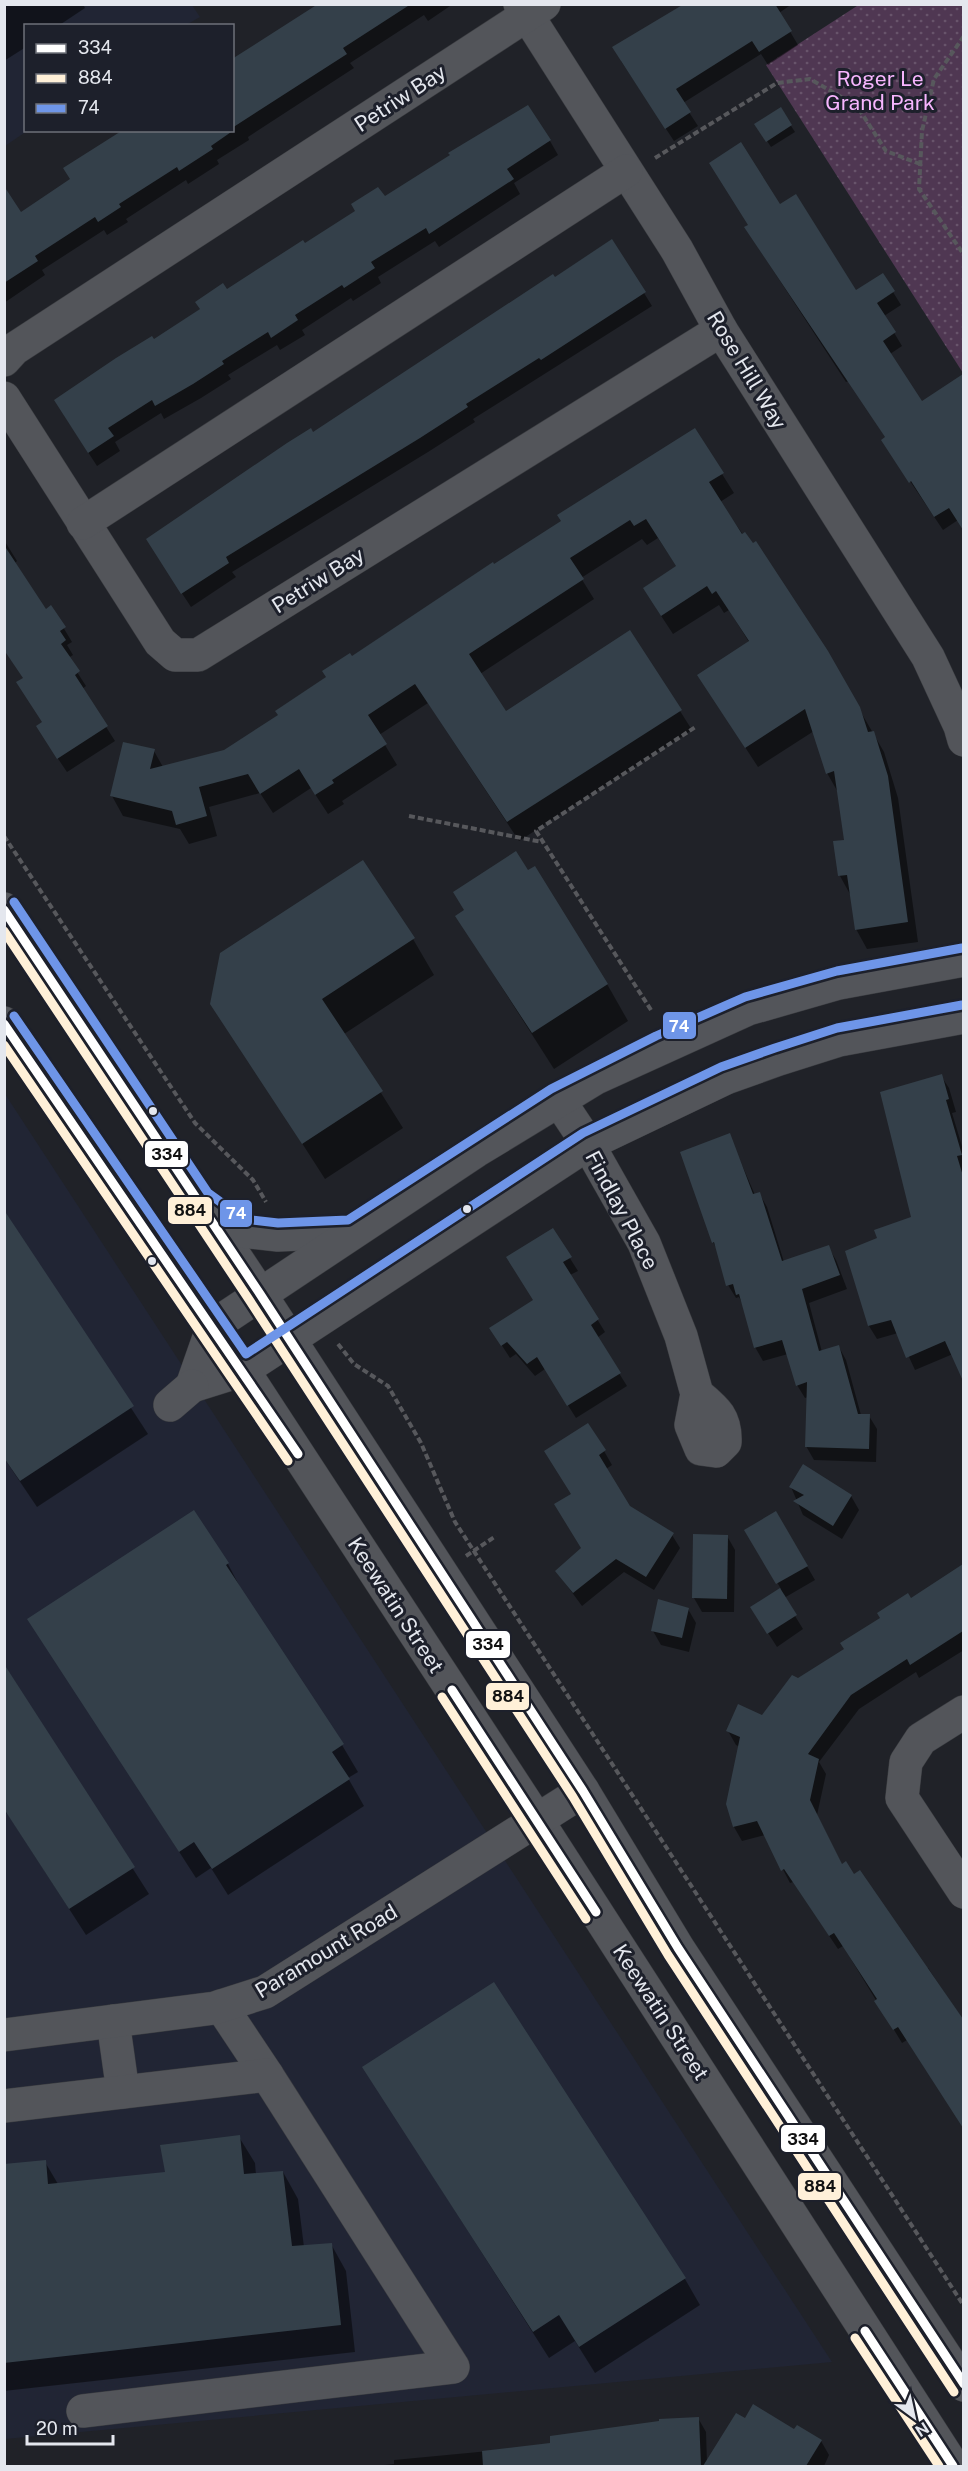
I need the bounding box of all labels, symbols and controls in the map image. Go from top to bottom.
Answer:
legend [24,24,234,132]
text: 334 [78,37,112,58]
street label: Petriw Bay [350,59,450,137]
park label: Roger Le Grand Park [825,66,935,115]
text: 884 [78,67,112,88]
text: 74 [78,97,100,118]
street label: Rose Hill Way [702,306,792,434]
street label: Petriw Bay [267,542,369,618]
line badge: 74 [662,1011,697,1040]
text: 74 [669,1017,690,1036]
unlabelled marker [147,1105,159,1117]
line badge: 334 [144,1140,189,1168]
text: 334 [151,1145,183,1164]
street label: Findlay Place [580,1146,664,1274]
line badge: 884 [167,1196,213,1225]
line badge: 74 [219,1199,253,1228]
text: 884 [174,1201,206,1220]
unlabelled marker [461,1203,473,1215]
text: 74 [226,1204,247,1223]
unlabelled marker [146,1255,158,1267]
street label: Keewatin Street [343,1532,449,1678]
line badge: 334 [465,1630,511,1659]
text: 334 [472,1635,504,1654]
line badge: 884 [485,1682,530,1711]
text: 884 [492,1687,524,1706]
street label: Paramount Road [250,1899,402,2003]
street label: Keewatin Street [608,1939,714,2085]
line badge: 334 [780,2124,826,2153]
text: 334 [787,2130,819,2149]
line badge: 884 [797,2172,842,2201]
text: 884 [804,2177,836,2196]
north arrow [884,2387,944,2447]
scale bar [27,2408,112,2446]
text: 20 m [36,2418,78,2439]
text: N [911,2418,932,2441]

